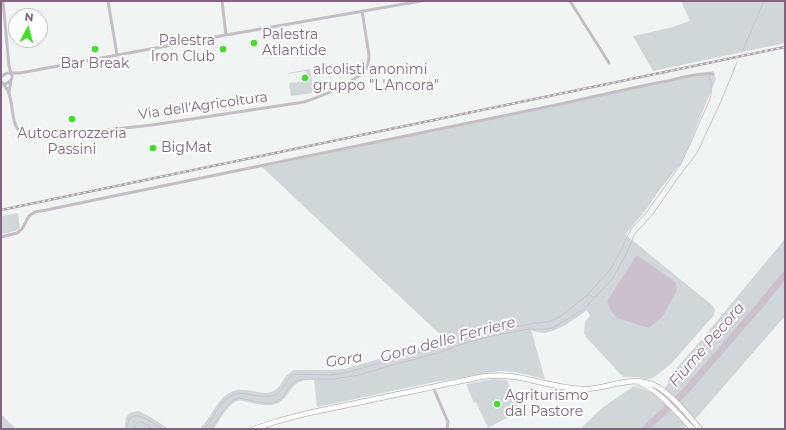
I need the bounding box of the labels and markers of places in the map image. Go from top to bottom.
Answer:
place label: Palestra Atlantide [262,27,327,60]
place label: Palestra Iron Club [151,33,215,66]
marker: Palestra Atlantide [249,38,259,48]
marker: Bar Break [90,44,100,54]
marker: Palestra Iron Club [218,44,228,54]
place label: Bar Break [61,56,129,72]
place label: alcolisti anonimi gruppo "L'Ancora" [313,62,439,94]
marker: alcolisti anonimi gruppo "L'Ancora" [300,73,310,83]
marker: Autocarrozzeria Passini [67,114,77,124]
place label: Autocarrozzeria Passini [17,126,127,158]
place label: BigMat [161,140,212,156]
marker: BigMat [148,143,158,153]
place label: Agriturismo dal Pastore [505,388,589,420]
marker: Agriturismo dal Pastore [492,399,502,409]

